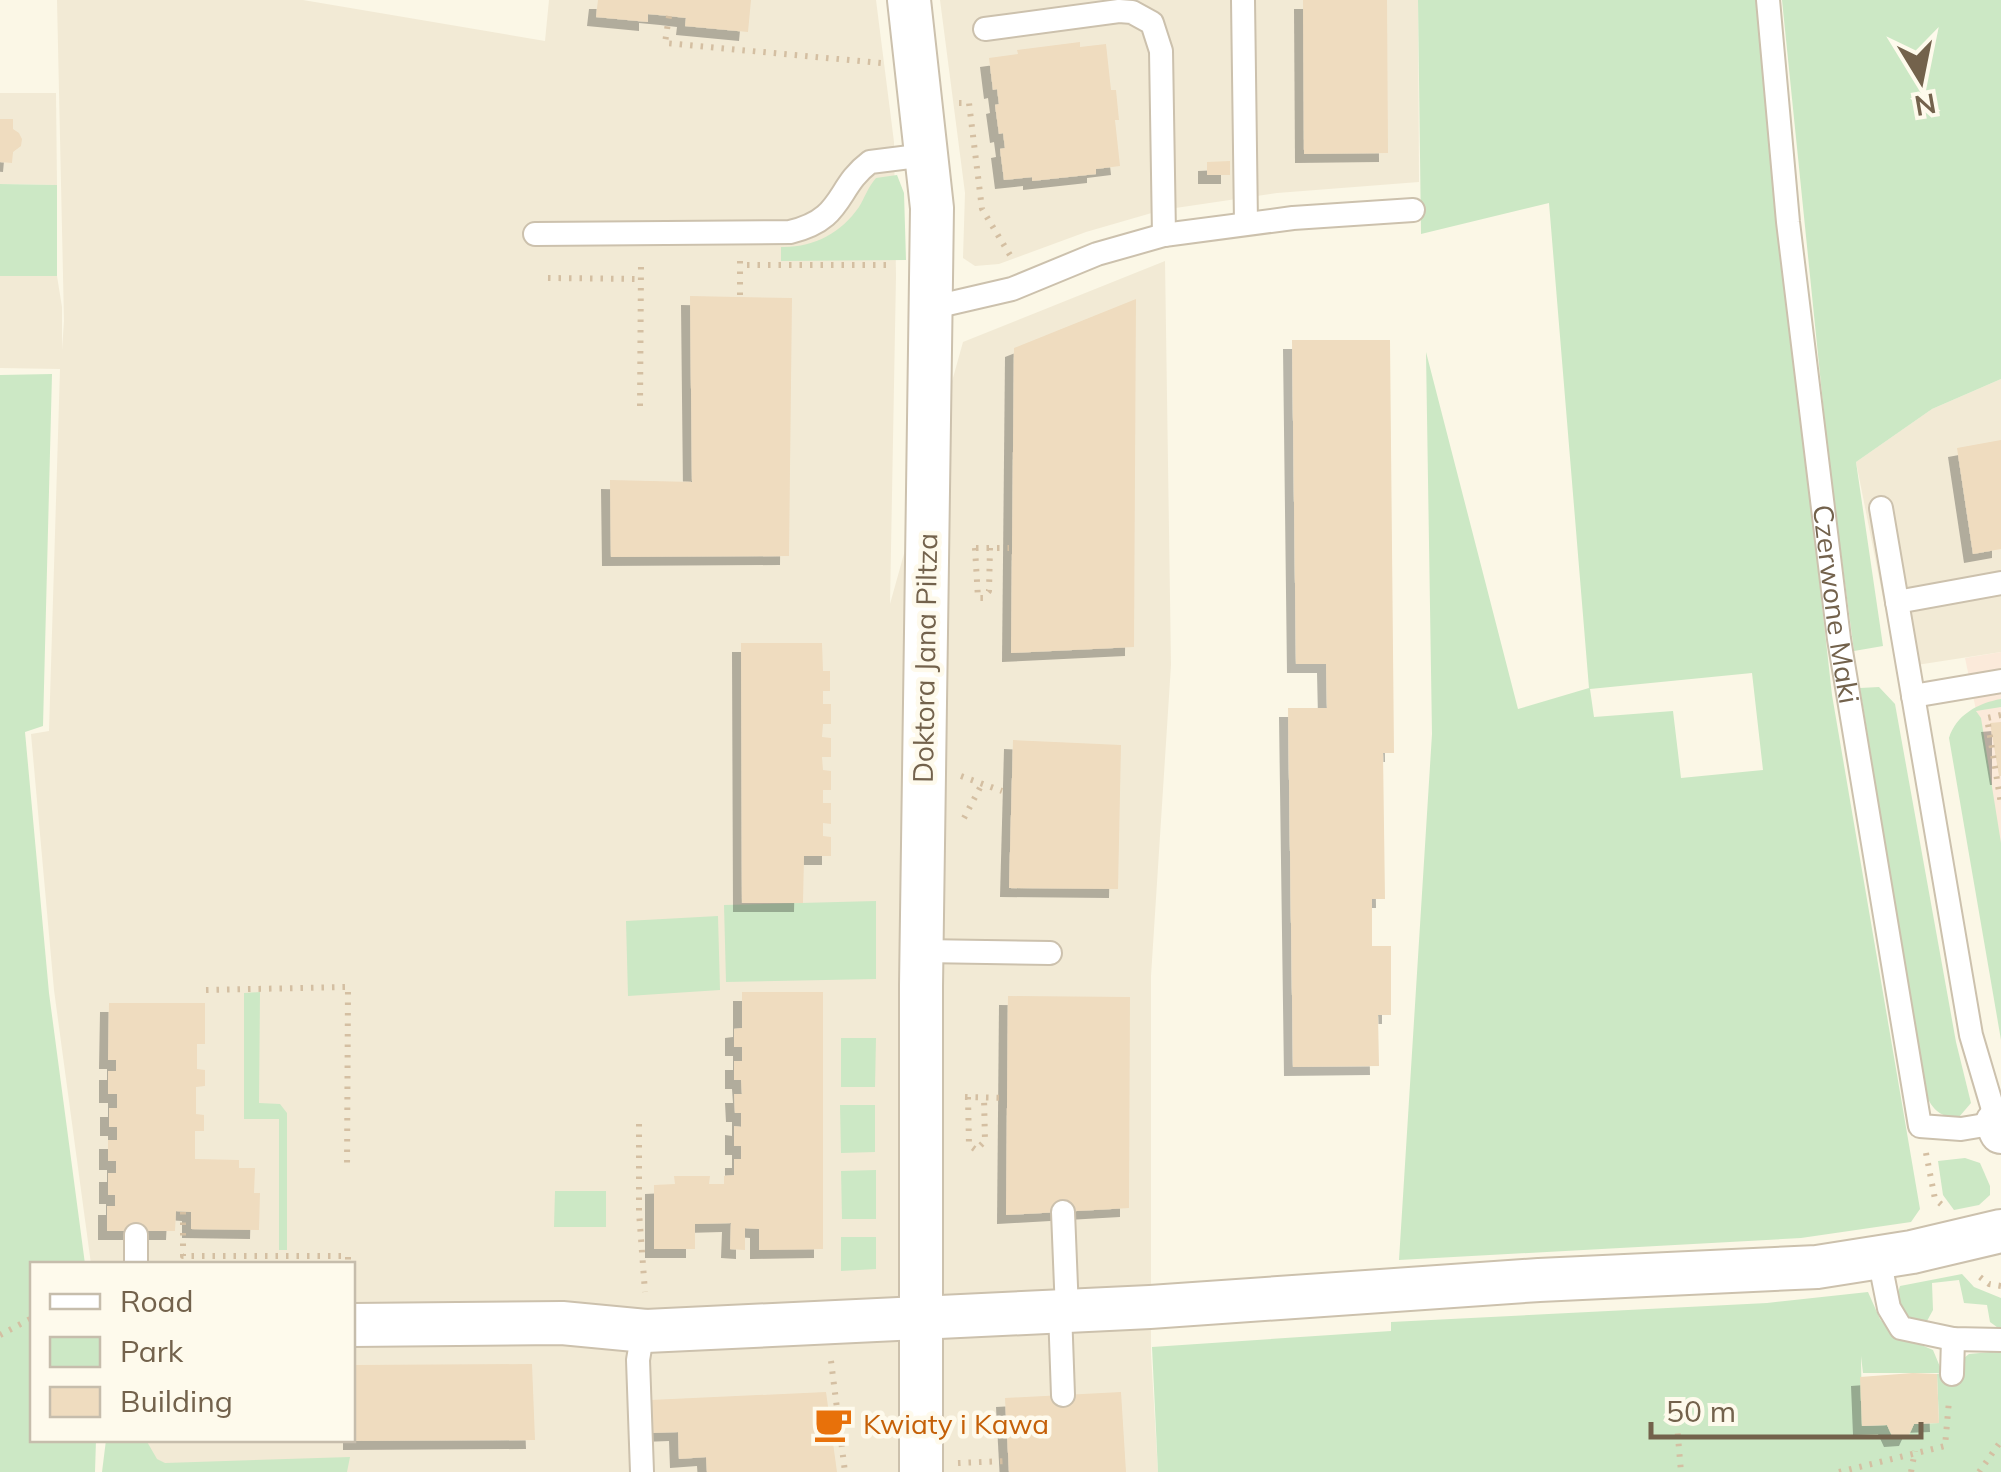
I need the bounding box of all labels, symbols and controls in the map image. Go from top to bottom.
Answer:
north arrow [1871,30,1971,130]
text: N [1912,86,1939,124]
street label: Czerwone Maki [1806,503,1867,706]
street label: Doktora Jana Piltza [905,533,944,783]
legend [30,1262,355,1442]
text: Road [120,1282,194,1320]
text: Park [120,1332,184,1370]
scale bar [1651,1377,1921,1439]
text: Building [120,1382,233,1420]
text: 50 m [1666,1392,1736,1430]
cafe icon: Kwiaty i Kawa [812,1403,854,1445]
place label: Kwiaty i Kawa [863,1406,1049,1441]

